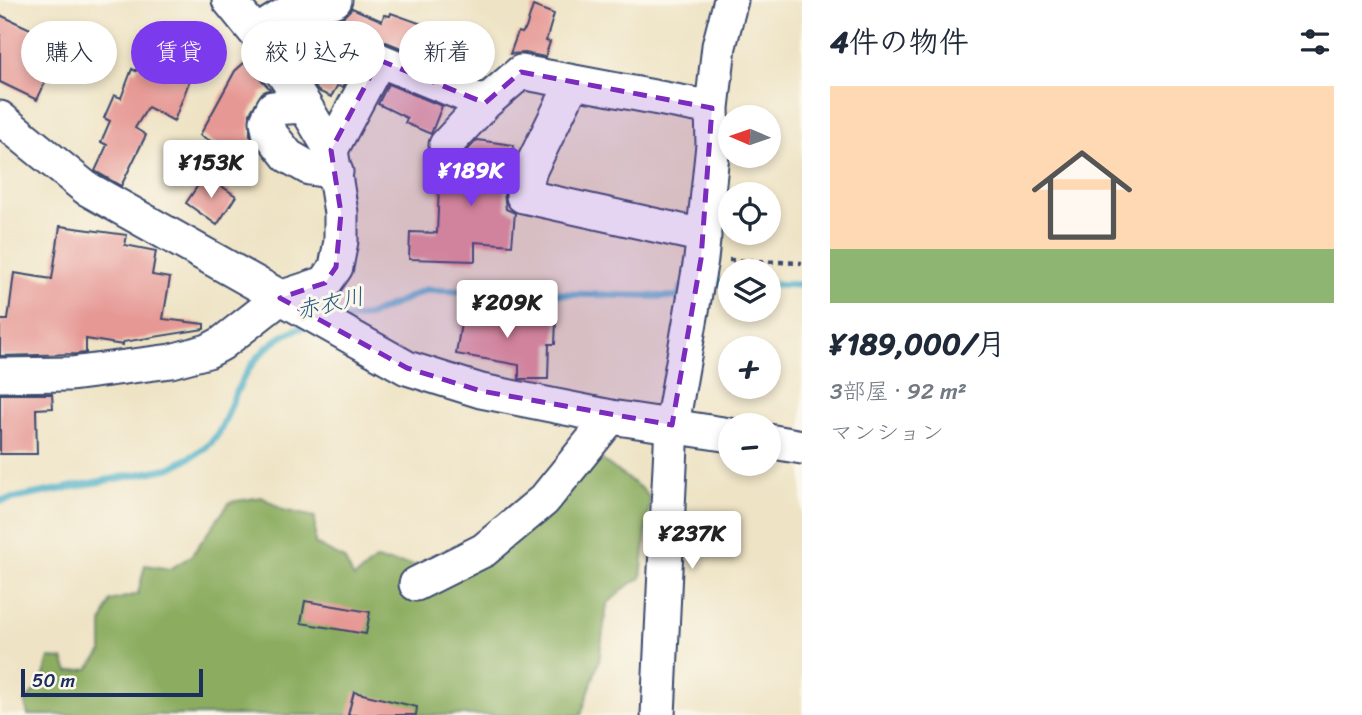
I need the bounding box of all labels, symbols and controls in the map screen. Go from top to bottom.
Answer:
text: 4件の物件 [830,15,969,69]
chip: 購入 [21,21,117,84]
chip: 賃貸 [131,21,227,84]
chip: 絞り込み [241,21,385,84]
chip: 新着 [399,21,495,84]
icon: filters [1296,23,1334,61]
north arrow [718,105,780,168]
map controls [718,105,781,476]
icon: home [1019,132,1145,258]
pin: ¥153K [162,140,260,200]
text: ¥153K [179,142,243,183]
pin: ¥189K [422,148,520,208]
text: ¥189K [439,150,503,191]
button: locate [718,182,781,245]
button: layers [718,259,781,322]
water label: 赤衣川 [292,276,368,331]
pin: ¥209K [458,280,556,340]
text: ¥209K [473,282,541,323]
text: ¥189,000/月 [830,317,1006,371]
button: + [718,336,781,399]
text: 3部屋 · 92 m² [830,371,967,412]
text: マンション [830,412,944,453]
button: − [718,413,781,476]
pin: ¥237K [643,512,741,571]
text: ¥237K [659,513,725,554]
text: 50 m [32,664,75,697]
scale bar [21,666,203,698]

